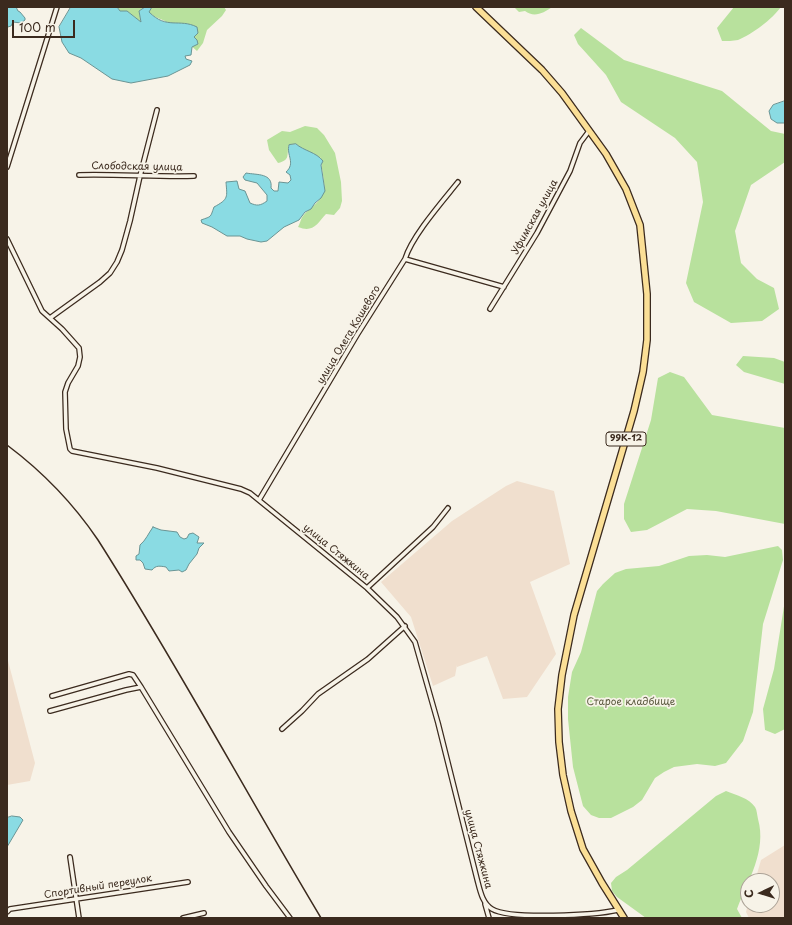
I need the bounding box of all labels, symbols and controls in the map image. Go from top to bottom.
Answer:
scale bar [14,12,77,38]
text: 100 m [19,18,56,36]
street label: Слободская улица [91,160,183,174]
street label: Уфимская улица [509,177,561,257]
street label: улица Олега Кошевого [315,283,383,387]
road number: 99К-12 [606,432,646,446]
street label: улица Стяжкина [300,522,372,582]
park label: Старое кладбище [587,696,675,708]
street label: улица Стяжкина [462,808,494,890]
street label: Спортивный переулок [43,873,153,901]
north arrow [740,873,780,913]
text: С [740,889,757,899]

